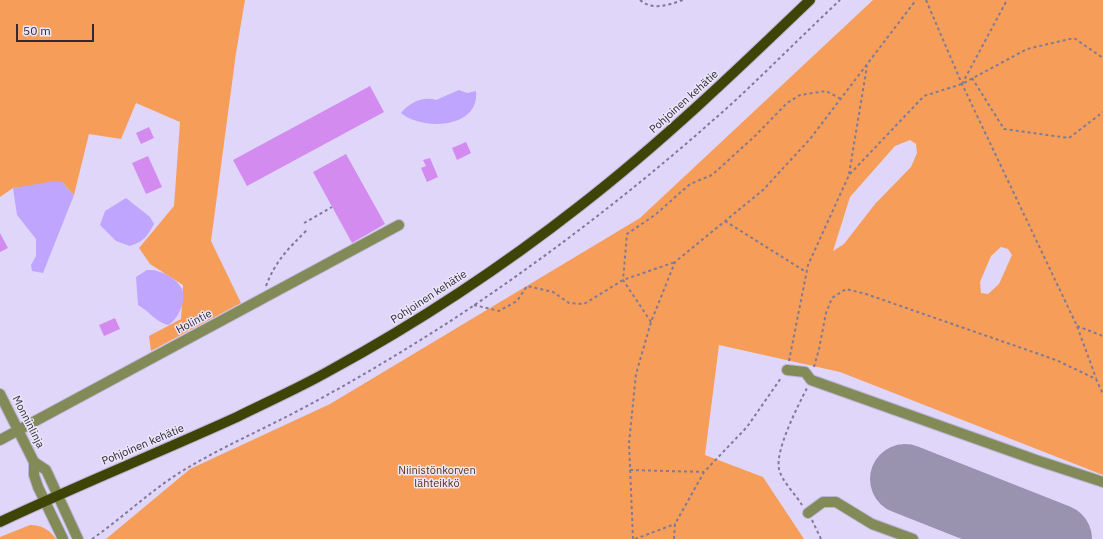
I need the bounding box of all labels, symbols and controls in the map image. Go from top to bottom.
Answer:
scale bar [18,16,96,42]
text: 50 m [23,23,51,38]
street label: Pohjoinen kehätie [647,68,721,136]
street label: Pohjoinen kehätie [388,267,470,327]
street label: Holintie [174,307,214,337]
street label: Monninlinja [9,394,47,450]
street label: Pohjoinen kehätie [100,422,186,468]
park label: Niinistönkorven lähteikkö [398,464,476,490]

